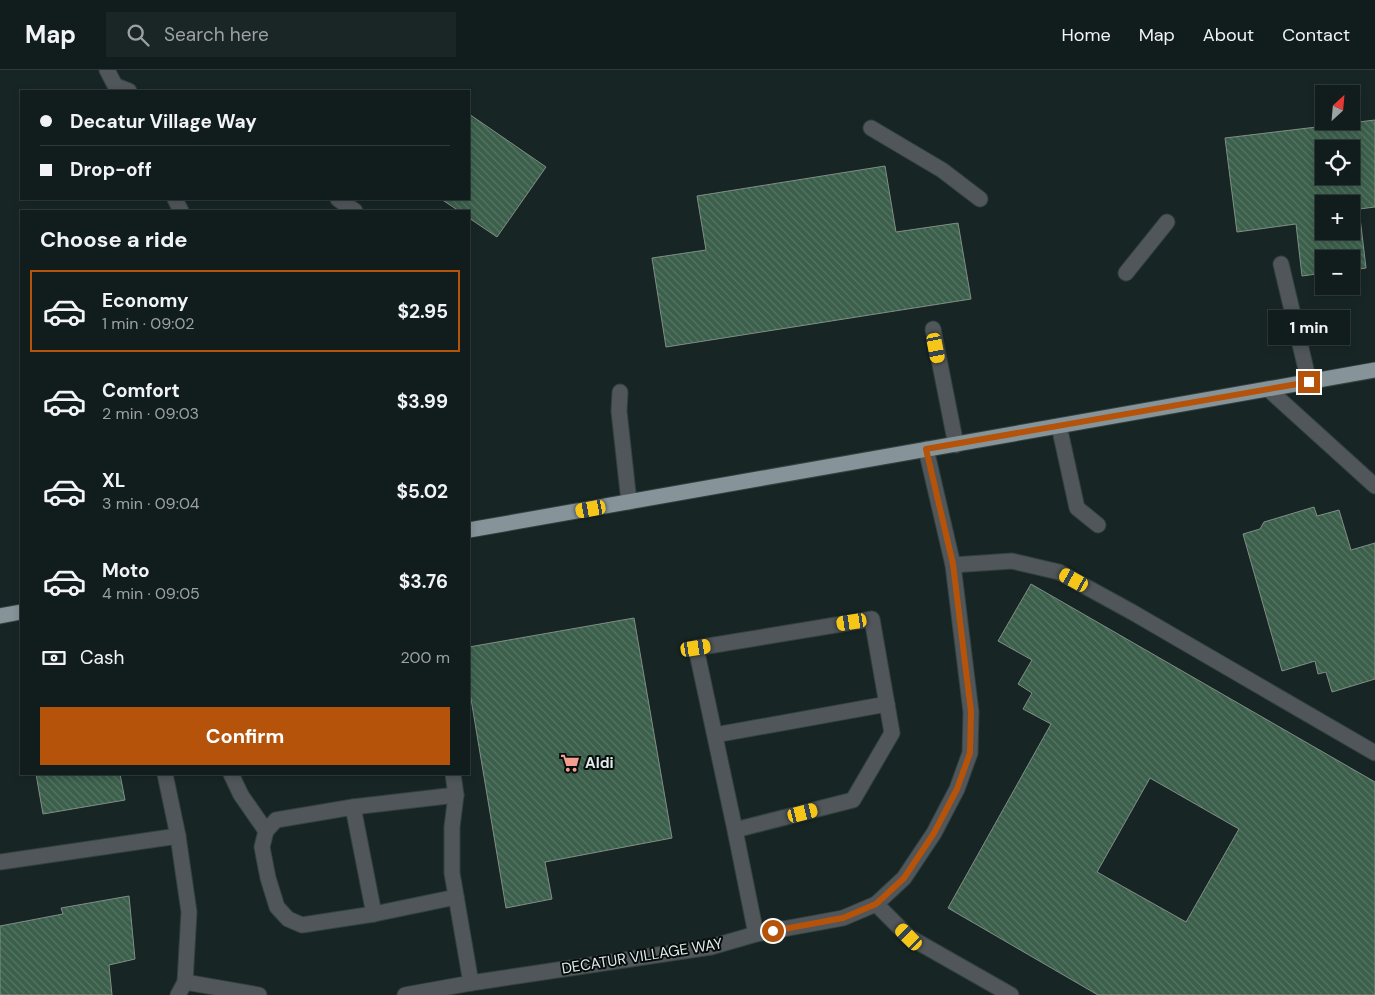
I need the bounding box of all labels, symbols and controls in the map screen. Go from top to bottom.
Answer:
search box [106,12,456,57]
text: Map [25,19,76,50]
icon: search [124,21,152,49]
text: Search here [164,22,269,47]
text: Home [1061,23,1111,47]
text: Map [1139,23,1175,47]
text: About [1203,23,1254,47]
text: Contact [1282,23,1350,47]
north arrow [1315,85,1360,130]
map controls [1315,85,1360,295]
text: Decatur Village Way [70,109,257,134]
button: locate [1315,140,1360,185]
text: Drop-off [70,157,152,182]
button: + [1315,195,1360,240]
text: Choose a ride [40,225,188,254]
button: − [1315,250,1360,295]
text: Economy [102,288,189,313]
icon: car [42,289,87,334]
text: $2.95 [397,299,448,324]
callout: 1 min [1268,310,1350,344]
text: 1 min · 09:02 [102,313,194,334]
text: 1 min [1290,317,1328,338]
car [925,332,946,364]
route end [1298,371,1320,393]
text: Comfort [102,378,180,403]
icon: car [42,379,87,424]
text: $3.99 [397,389,448,414]
text: 2 min · 09:03 [102,403,199,424]
text: XL [102,468,125,493]
icon: car [42,469,87,514]
text: $5.02 [396,479,448,504]
text: 3 min · 09:04 [102,493,200,514]
car [574,499,607,519]
text: Moto [102,558,150,583]
icon: car [42,559,87,604]
car [1057,566,1090,594]
text: $3.76 [399,569,448,594]
text: 4 min · 09:05 [102,583,200,604]
car [836,612,867,632]
car [680,638,711,658]
icon: cash [40,644,68,672]
text: Cash [80,645,124,670]
text: 200 m [401,647,450,668]
button: Confirm [40,707,450,765]
supermarket icon: Aldi [559,752,581,774]
place label: Aldi [585,753,614,773]
car [786,802,819,824]
route start [762,920,784,942]
car [893,921,924,953]
street label: DECATUR VILLAGE WAY [560,933,724,979]

